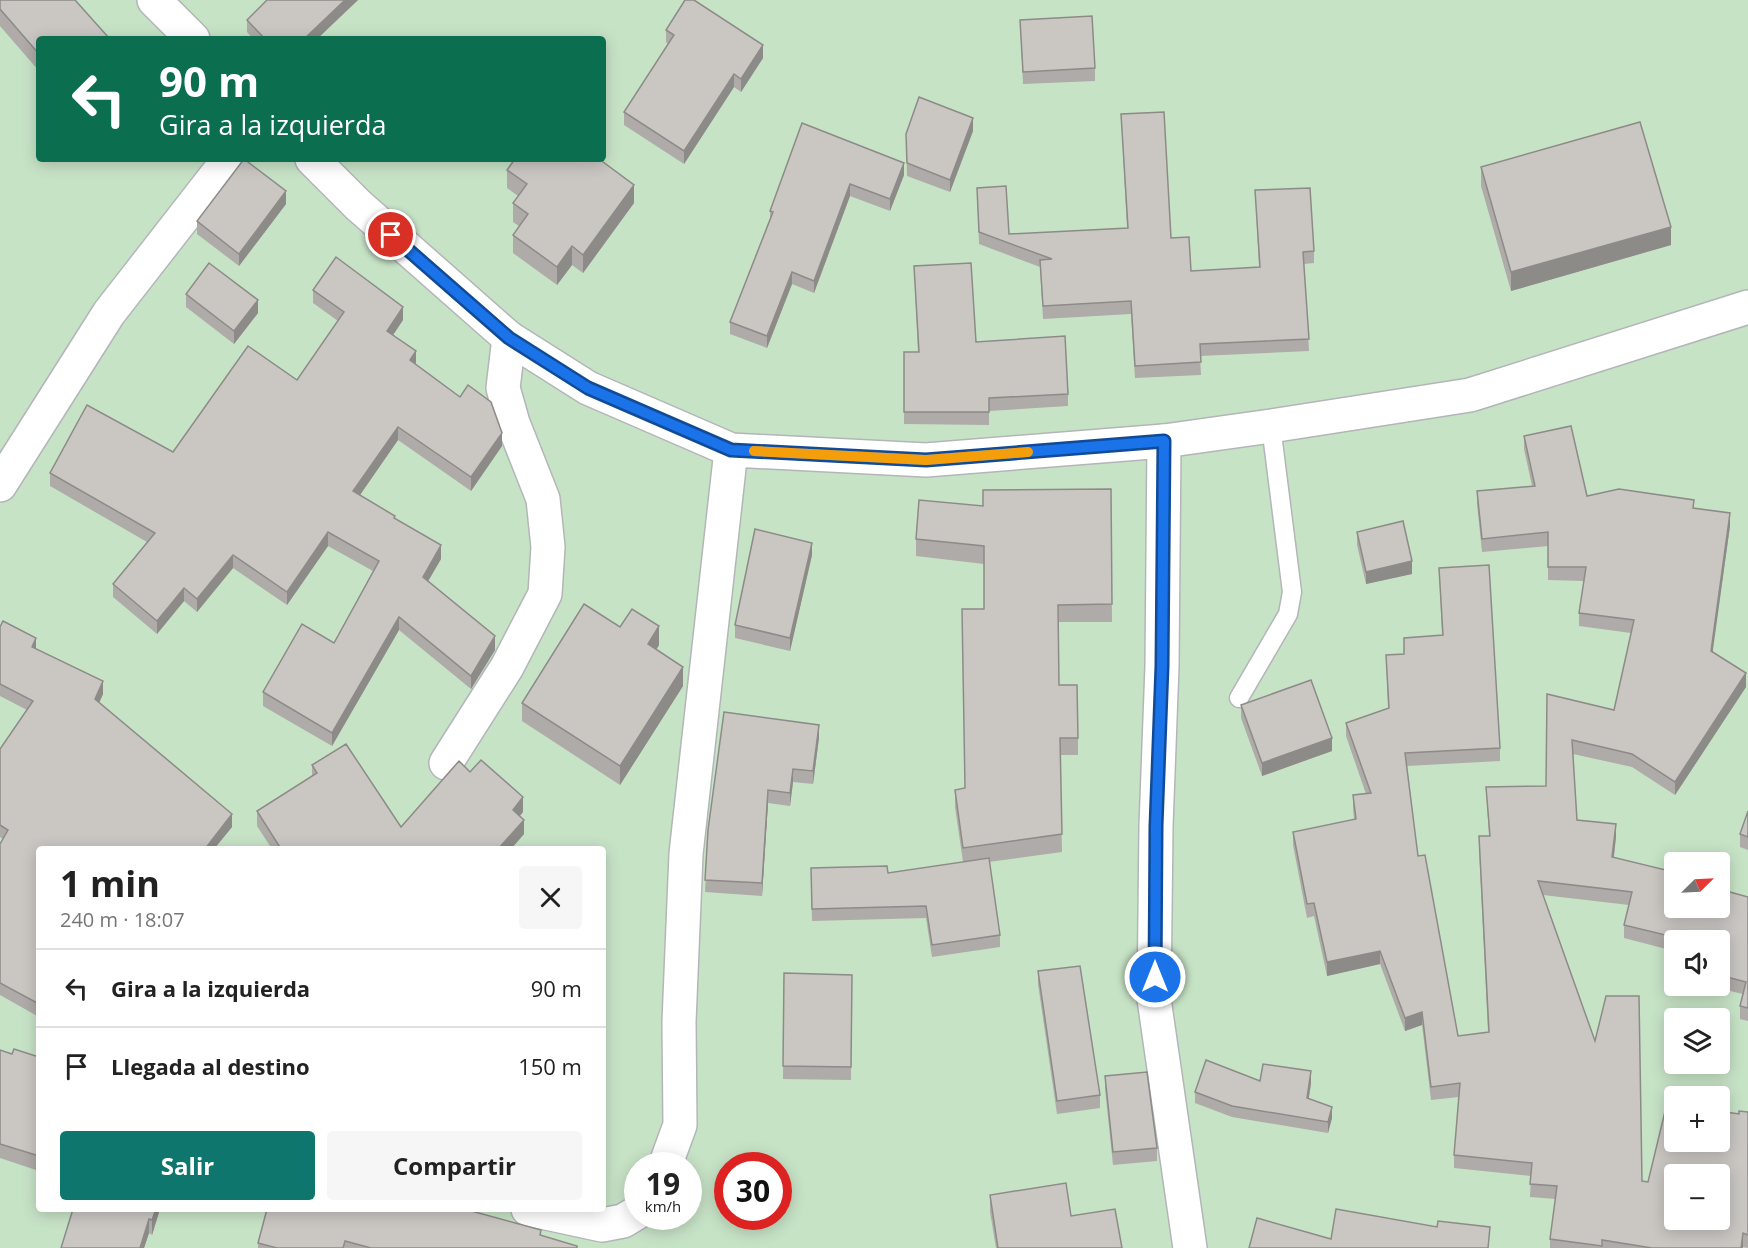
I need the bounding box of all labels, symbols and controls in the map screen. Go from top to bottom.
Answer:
text: 90 m [159,52,259,109]
icon: left [60,60,138,138]
text: Gira a la izquierda [159,106,386,143]
pin [365,209,416,260]
icon: arrive [374,218,407,251]
north arrow [1664,852,1730,918]
map controls [1664,852,1730,1230]
text: 1 min [60,859,160,908]
button: close [519,866,582,929]
text: 240 m · 18:07 [60,906,185,933]
button: sound [1664,930,1730,996]
position arrow [1123,945,1187,1009]
icon: left [60,972,93,1005]
text: Gira a la izquierda [111,973,310,1003]
text: 90 m [531,973,582,1003]
button: layers [1664,1008,1730,1074]
icon: arrive [60,1050,93,1083]
text: Llegada al destino [111,1051,310,1081]
text: 150 m [518,1051,582,1081]
button: + [1664,1086,1730,1152]
button: Salir [60,1131,315,1200]
button: Compartir [327,1131,582,1200]
speed limit sign: 30 [714,1152,792,1230]
text: 19 [646,1163,680,1204]
button: − [1664,1164,1730,1230]
text: km/h [645,1196,681,1216]

